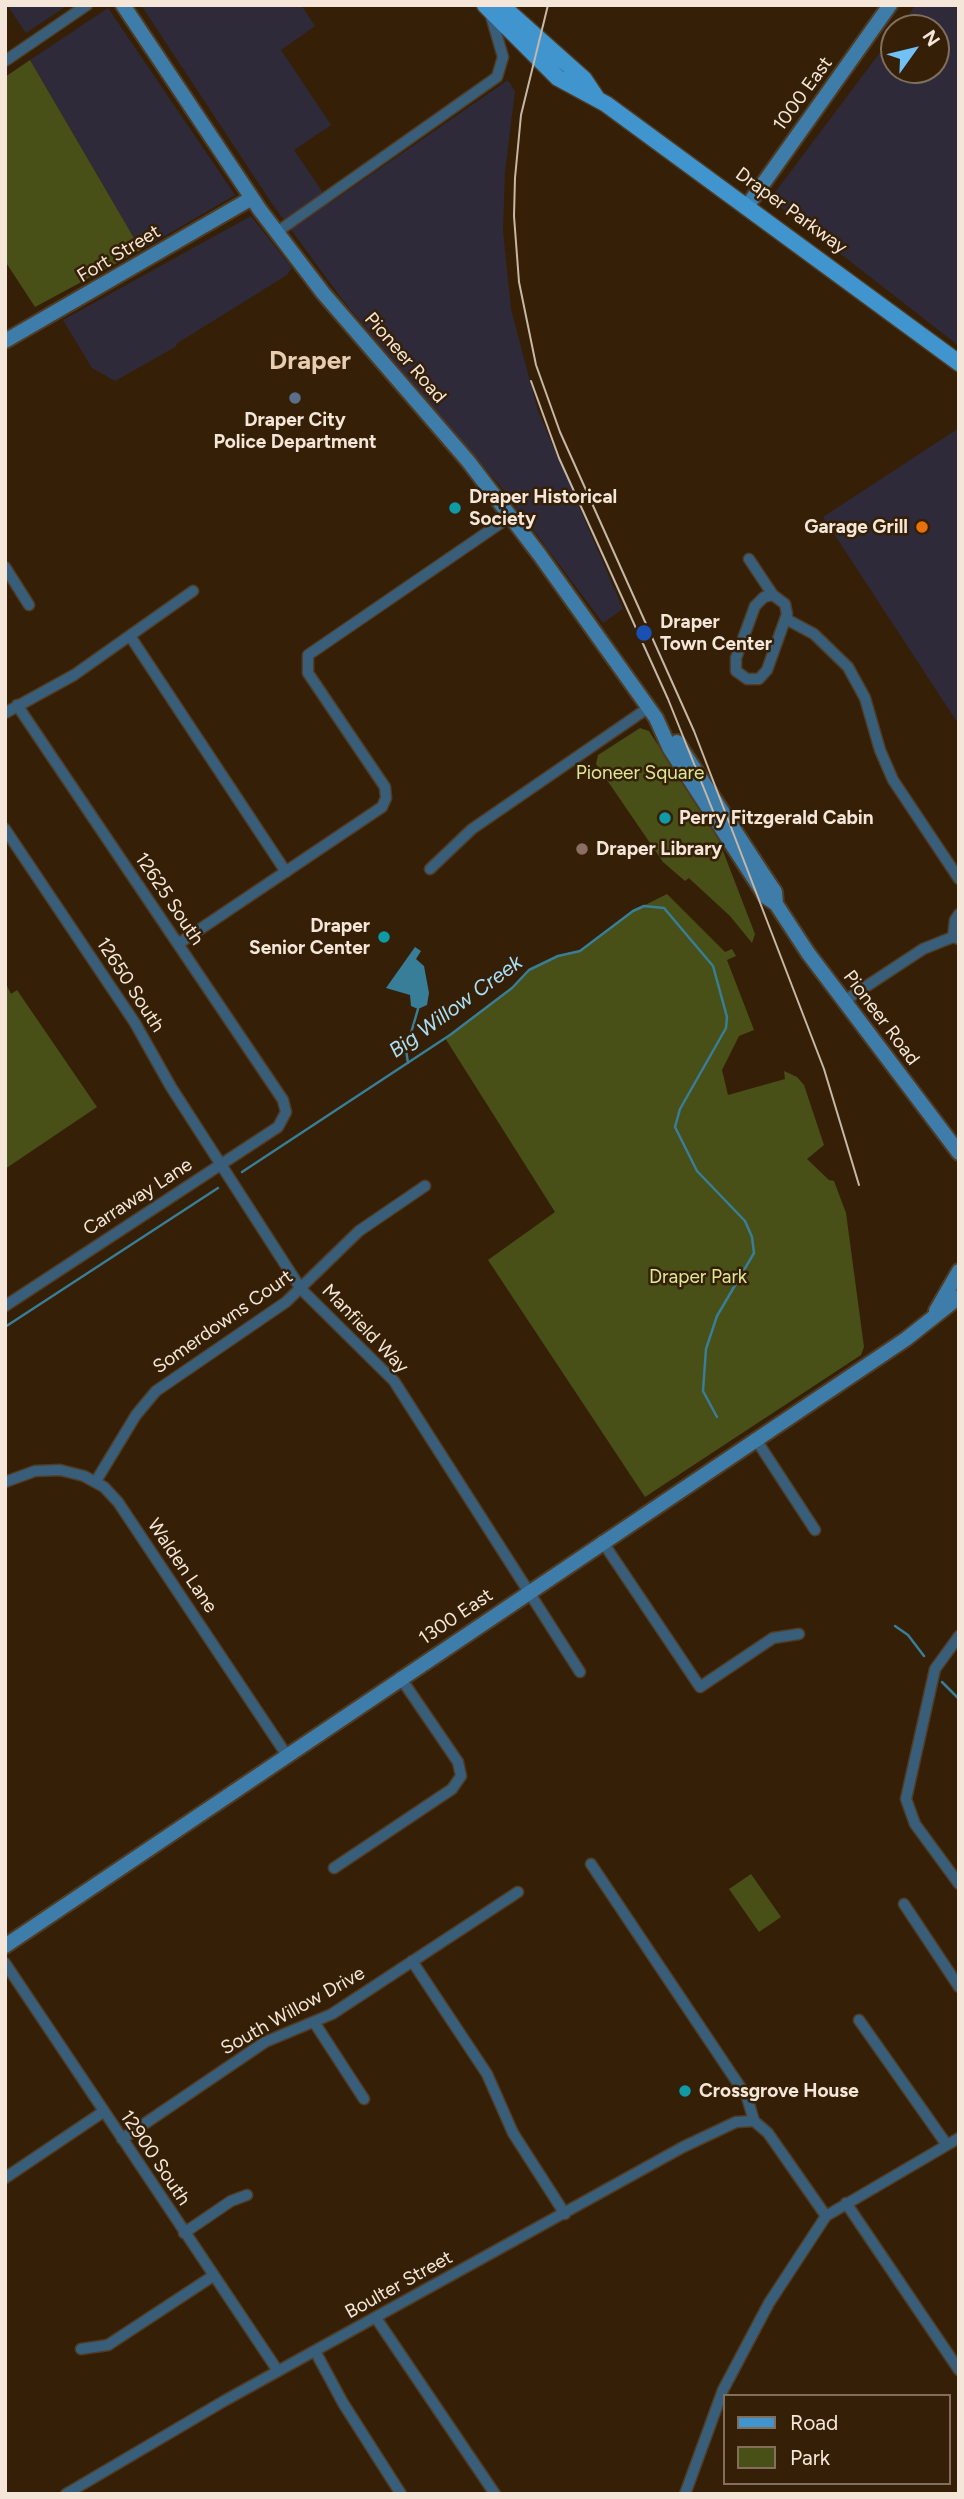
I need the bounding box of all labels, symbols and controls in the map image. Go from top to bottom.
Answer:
north arrow [880,14,950,84]
text: N [918,26,945,51]
street label: 1000 East [768,52,838,136]
street label: Draper Parkway [731,163,851,259]
street label: Fort Street [73,220,165,288]
street label: Pioneer Road [359,308,451,408]
district label: Draper [269,345,351,377]
marker: Draper City Police Department [287,390,303,406]
place label: Draper City Police Department [213,409,377,453]
place label: Draper Historical Society [469,486,617,530]
marker: Draper Historical Society [447,500,463,516]
place label: Garage Grill [804,516,908,538]
marker: Garage Grill [914,519,930,535]
place label: Draper Town Center [660,611,772,655]
marker: Draper Town Center [634,623,654,643]
park label: Pioneer Square [576,762,704,784]
place label: Perry Fitzgerald Cabin [679,807,874,829]
marker: Perry Fitzgerald Cabin [657,810,673,826]
place label: Draper Library [596,838,722,860]
marker: Draper Library [574,841,590,857]
street label: 12625 South [130,848,208,950]
place label: Draper Senior Center [249,915,370,959]
marker: Draper Senior Center [376,929,392,945]
street label: 12650 South [91,933,169,1037]
water label: Big Willow Creek [384,950,528,1064]
street label: Pioneer Road [838,966,924,1070]
street label: Carraway Lane [79,1153,197,1241]
street label: Somerdowns Court [149,1265,297,1379]
park label: Draper Park [649,1266,747,1288]
street label: Manfield Way [317,1280,413,1378]
street label: Walden Lane [142,1515,222,1617]
street label: 1300 East [415,1584,497,1650]
street label: South Willow Drive [217,1962,369,2060]
place label: Crossgrove House [699,2080,859,2102]
marker: Crossgrove House [677,2083,693,2099]
street label: 12900 South [115,2106,195,2210]
street label: Boulter Street [341,2246,457,2324]
legend [722,2394,950,2485]
text: Road [790,2410,838,2435]
text: Park [790,2445,830,2470]

